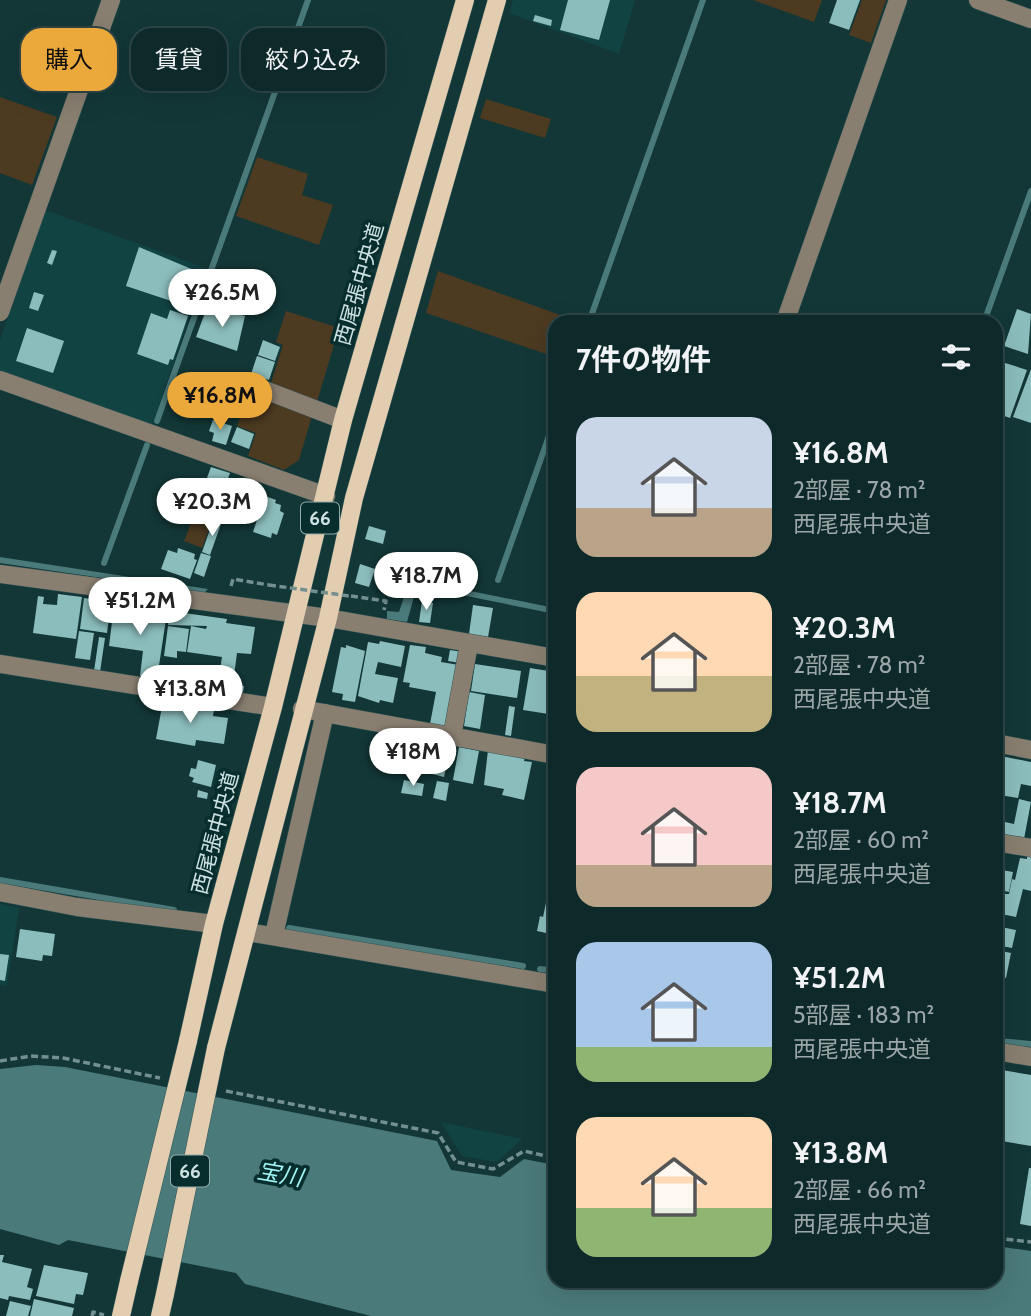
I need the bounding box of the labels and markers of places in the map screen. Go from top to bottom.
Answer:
pin: ¥26.5M [165,270,279,329]
pin: ¥16.8M [163,372,277,432]
pin: ¥20.3M [155,478,269,538]
pin: ¥18.7M [369,552,483,612]
pin: ¥51.2M [83,578,197,637]
pin: ¥13.8M [133,666,247,725]
pin: ¥18M [372,728,454,788]

